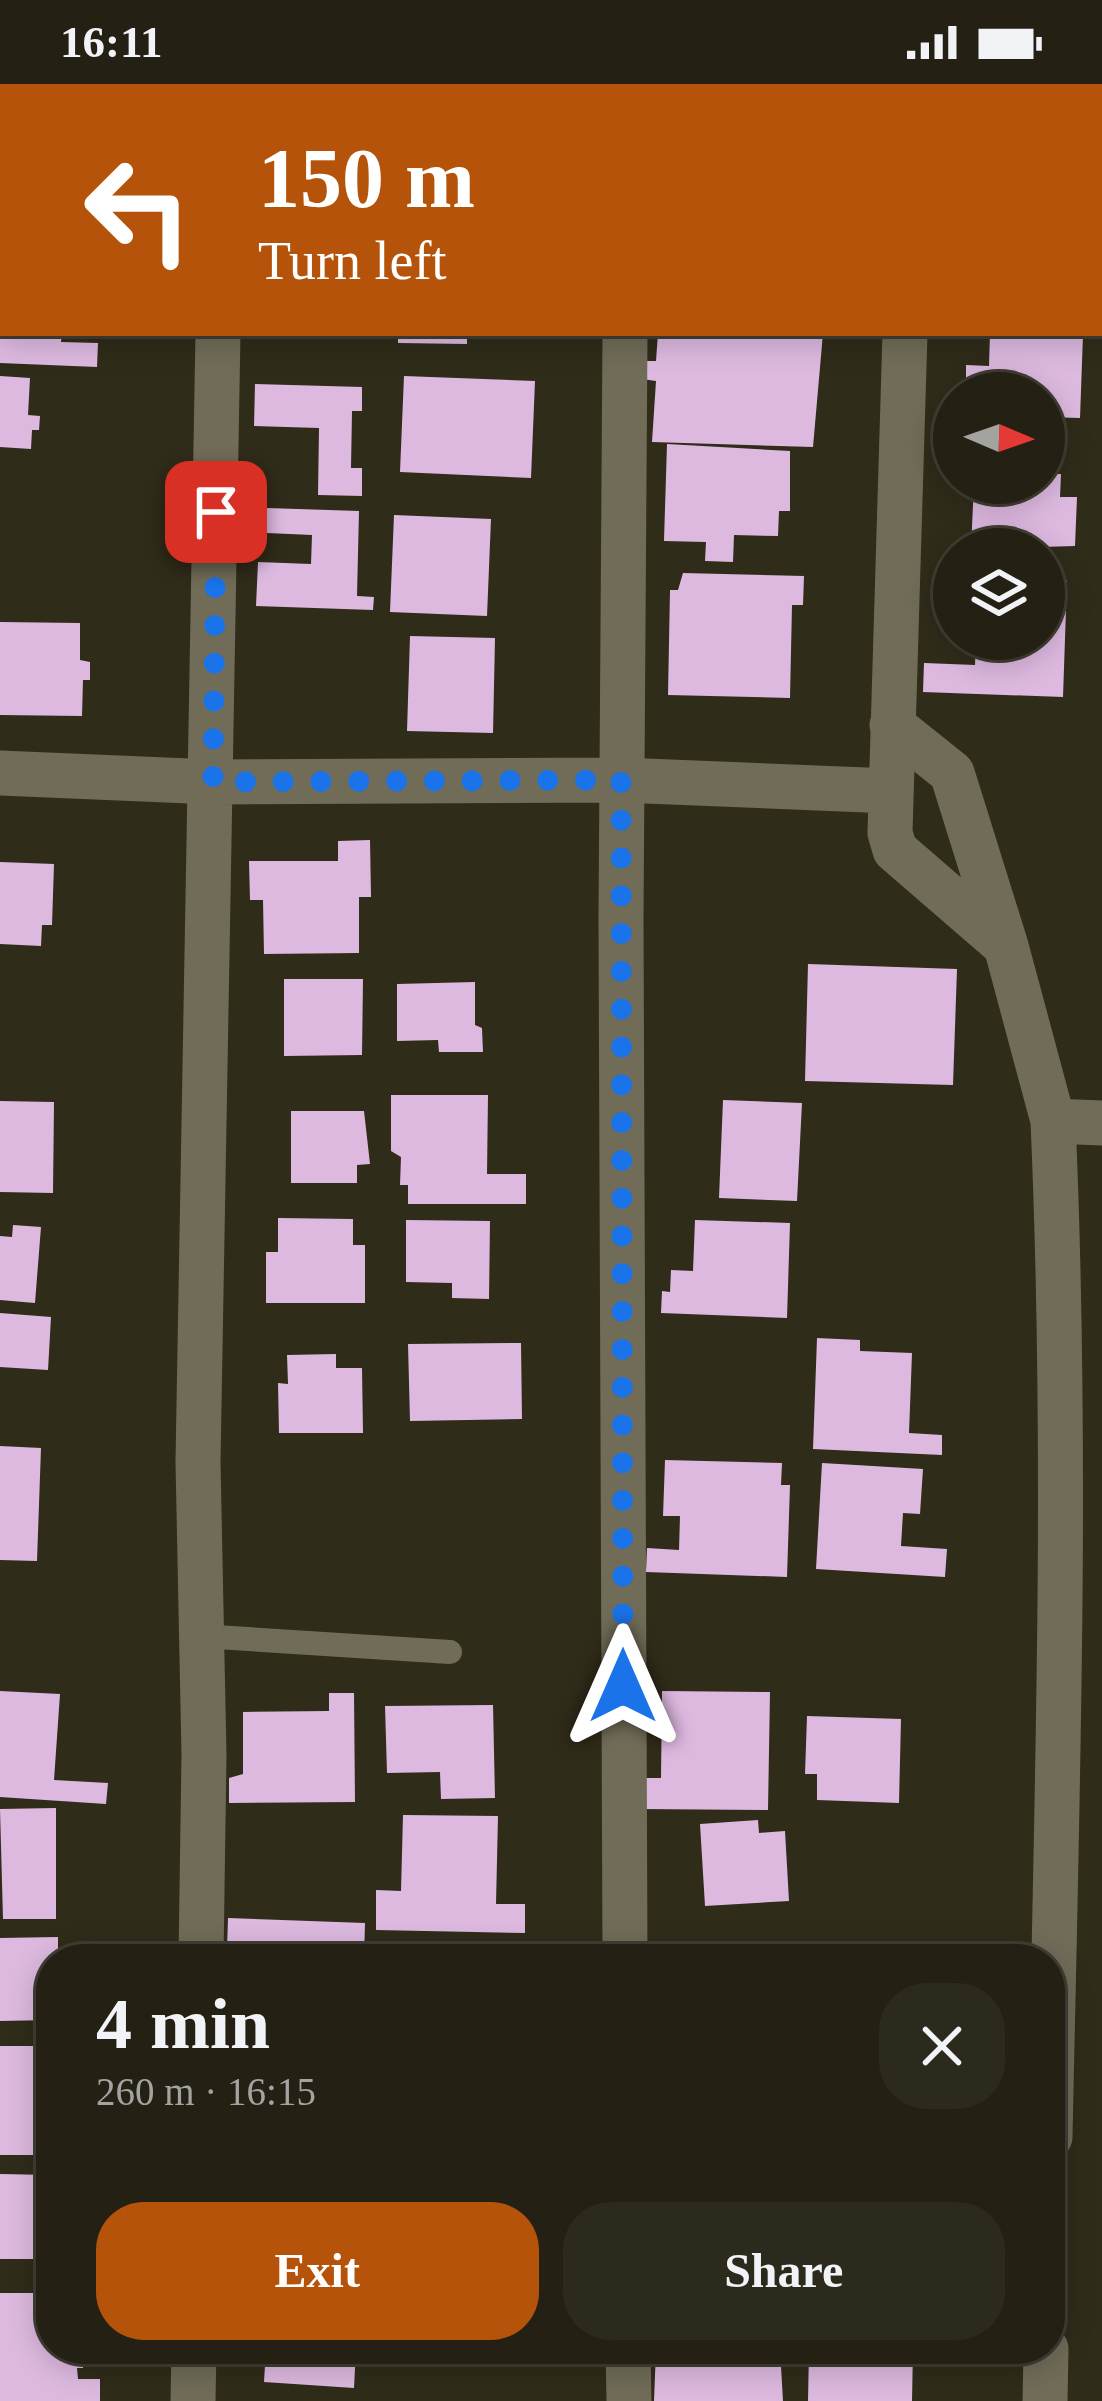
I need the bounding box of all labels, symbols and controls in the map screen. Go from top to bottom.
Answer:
text: 16:11 [60,17,163,67]
icon: left [60,132,216,288]
text: 150 m [258,132,475,225]
text: Turn left [258,231,447,291]
north arrow [933,372,1065,504]
map controls [933,372,1065,660]
pin [165,461,267,563]
icon: arrive [183,479,249,545]
button: layers [933,528,1065,660]
position arrow [560,1623,686,1749]
button: close [879,1983,1005,2109]
text: 4 min [96,1984,270,2064]
text: 260 m · 16:15 [96,2070,316,2113]
button: Exit [96,2202,539,2340]
button: Share [563,2202,1005,2340]

